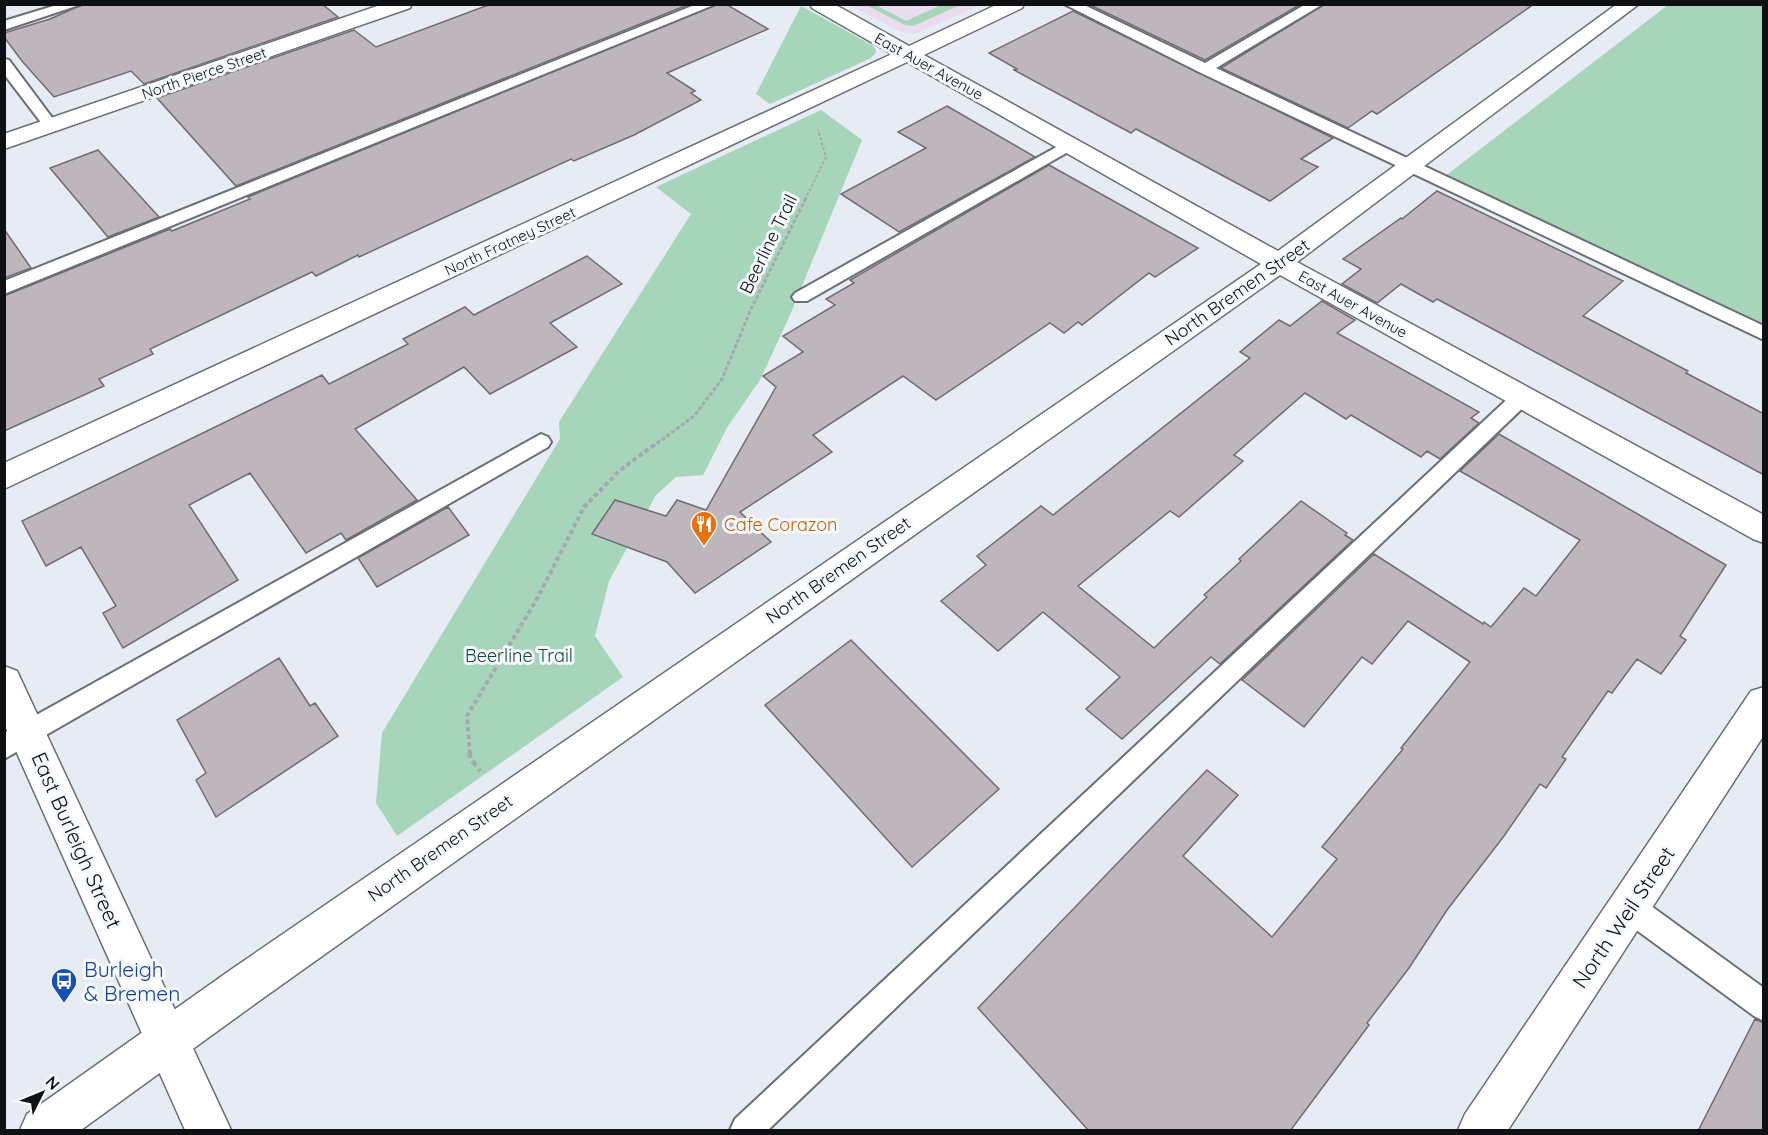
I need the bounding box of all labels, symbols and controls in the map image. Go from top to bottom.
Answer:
street label: East Auer Avenue [871,28,987,104]
street label: North Pierce Street [139,43,269,103]
street label: Beerline Trail [734,190,802,298]
street label: North Fratney Street [442,202,578,280]
street label: North Bremen Street [1160,233,1314,351]
street label: East Auer Avenue [1295,266,1411,342]
restaurant icon: Cafe Corazon [689,509,719,547]
street label: North Bremen Street [761,511,915,629]
place label: Cafe Corazon [724,513,838,536]
park label: Beerline Trail [465,644,573,667]
street label: East Burleigh Street [26,748,128,932]
street label: North Bremen Street [363,789,517,907]
street label: North Weil Street [1566,841,1680,993]
place label: Burleigh & Bremen [84,956,180,1006]
bus stop icon: Burleigh & Bremen [49,966,79,1004]
north arrow [12,1063,72,1123]
text: N [42,1072,64,1094]

